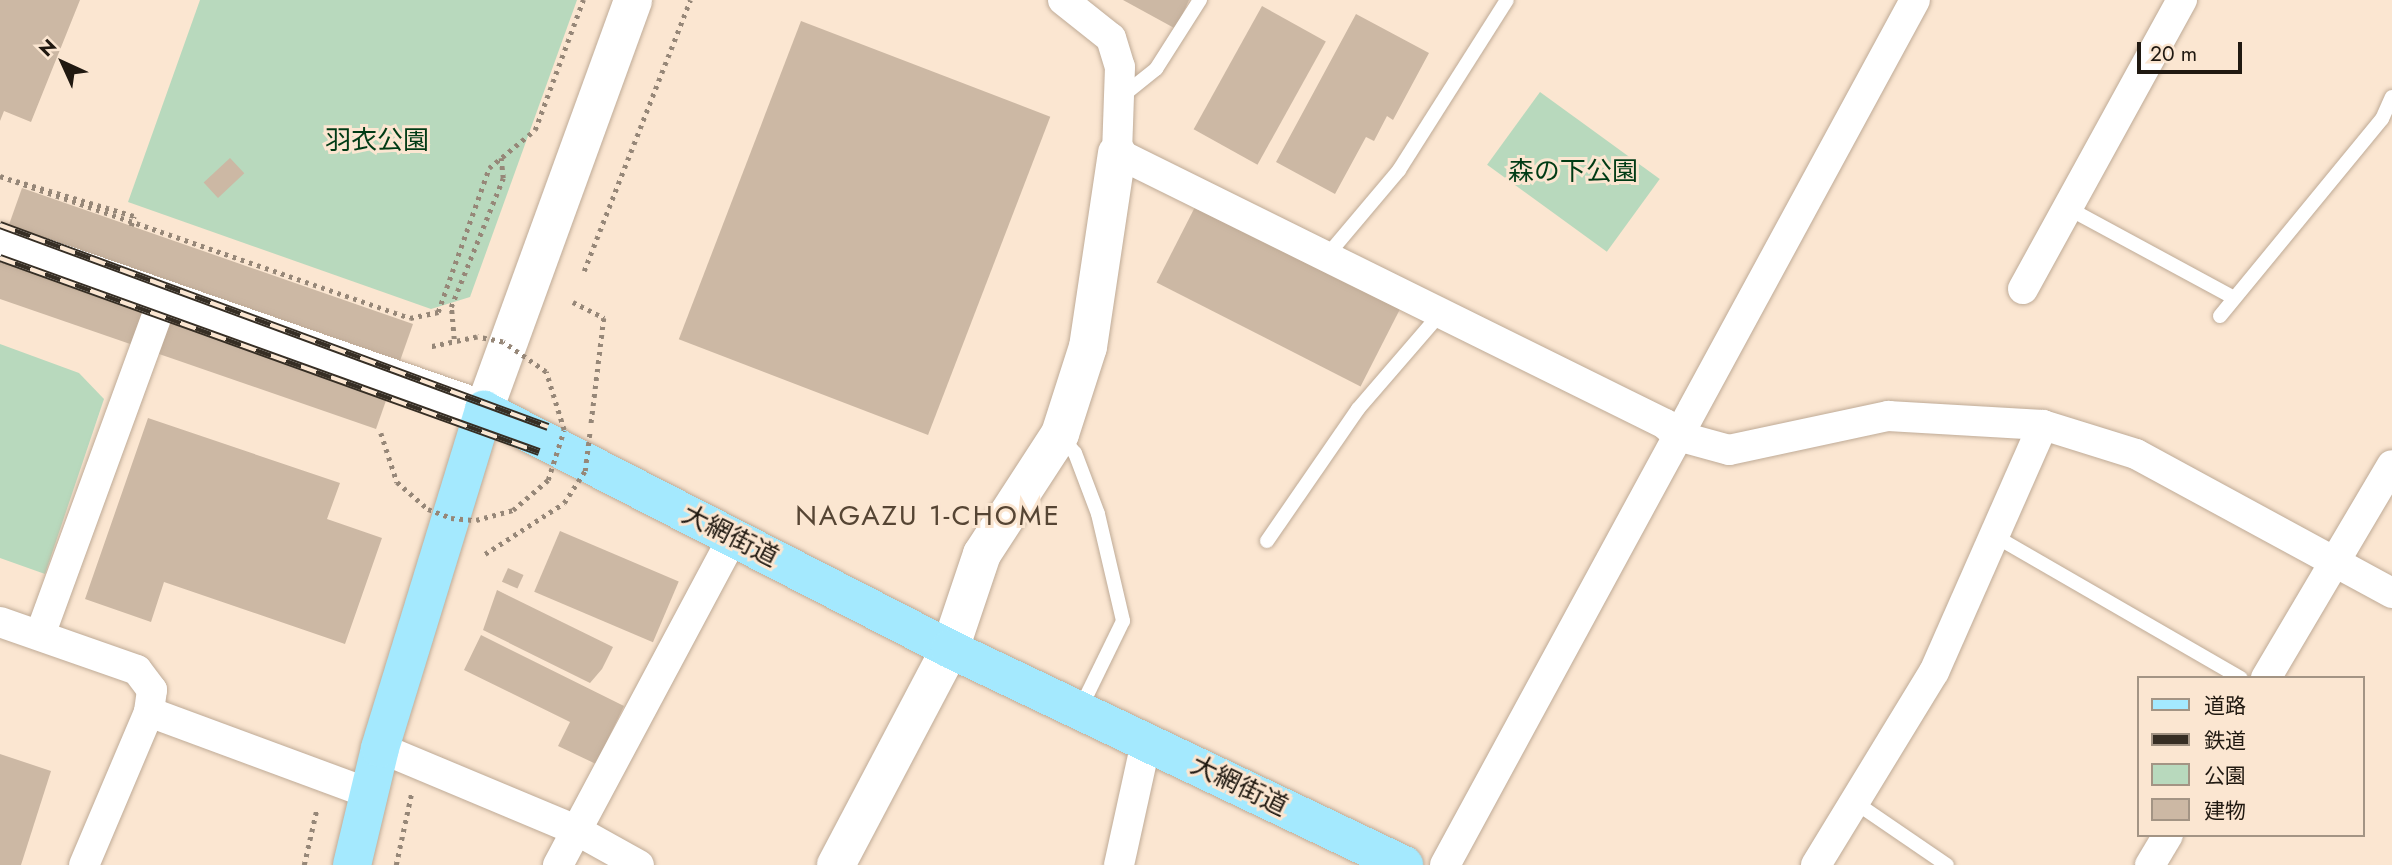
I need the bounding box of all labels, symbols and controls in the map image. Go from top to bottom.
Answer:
north arrow [28,28,98,98]
scale bar [2140,28,2245,72]
text: N [33,33,63,63]
text: 20 m [2150,39,2197,69]
park label: 羽衣公園 [325,125,429,157]
park label: 森の下公園 [1508,156,1638,188]
street label: 大網街道 [677,498,783,574]
district label: NAGAZU 1-CHOME [797,499,1059,533]
legend [2136,676,2364,837]
text: 道路 [2204,691,2246,721]
text: 鉄道 [2204,726,2246,756]
street label: 大網街道 [1185,749,1293,823]
text: 公園 [2204,761,2246,791]
text: 建物 [2204,796,2246,826]

